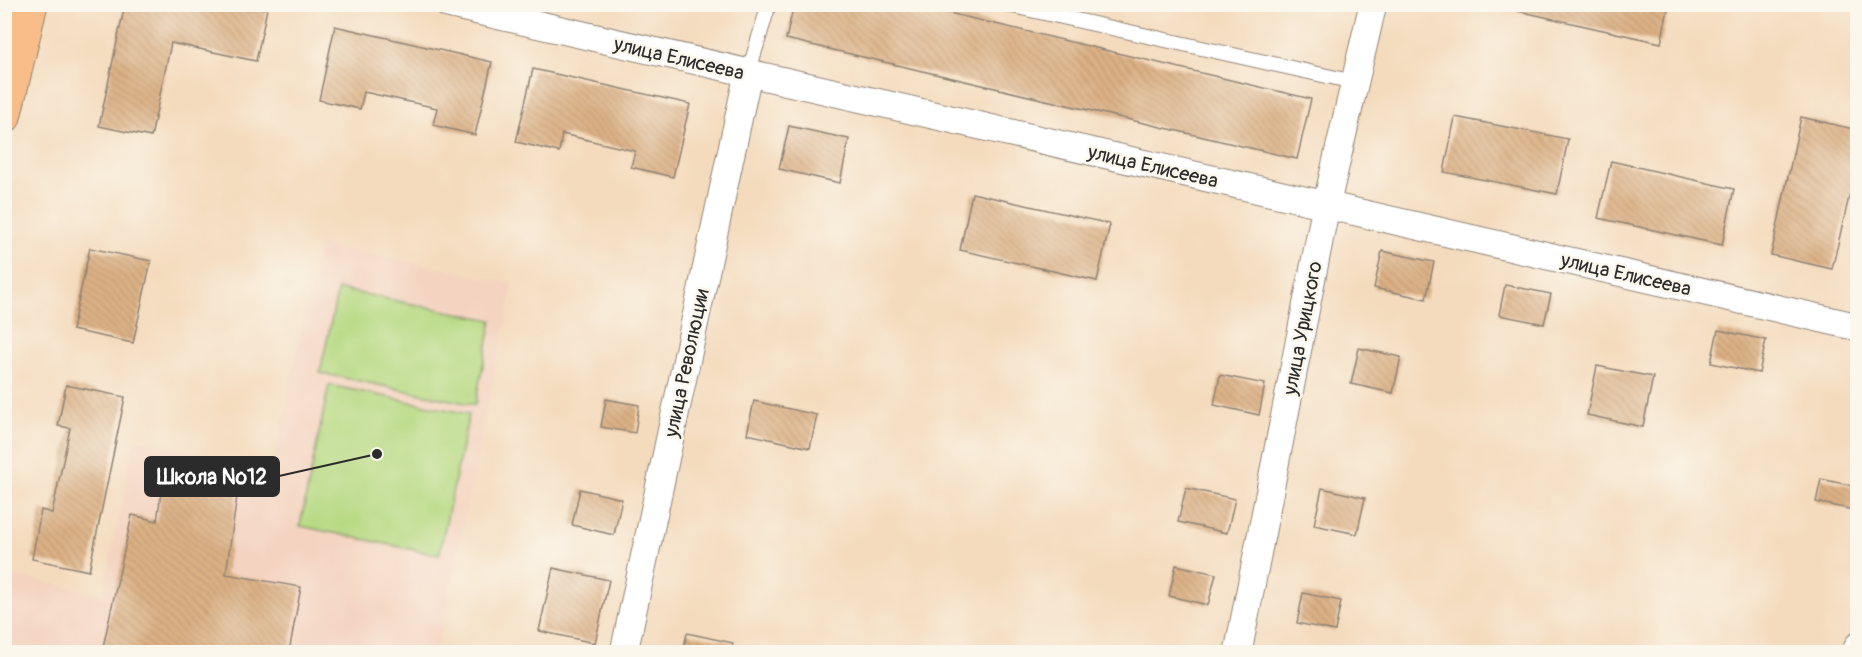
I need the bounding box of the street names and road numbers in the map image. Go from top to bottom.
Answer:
street label: улица Елисеева [610,31,746,86]
street label: улица Елисеева [1084,139,1220,194]
street label: улица Елисеева [1557,247,1693,302]
street label: улица Урицкого [1277,259,1328,398]
street label: улица Революции [658,287,714,441]

